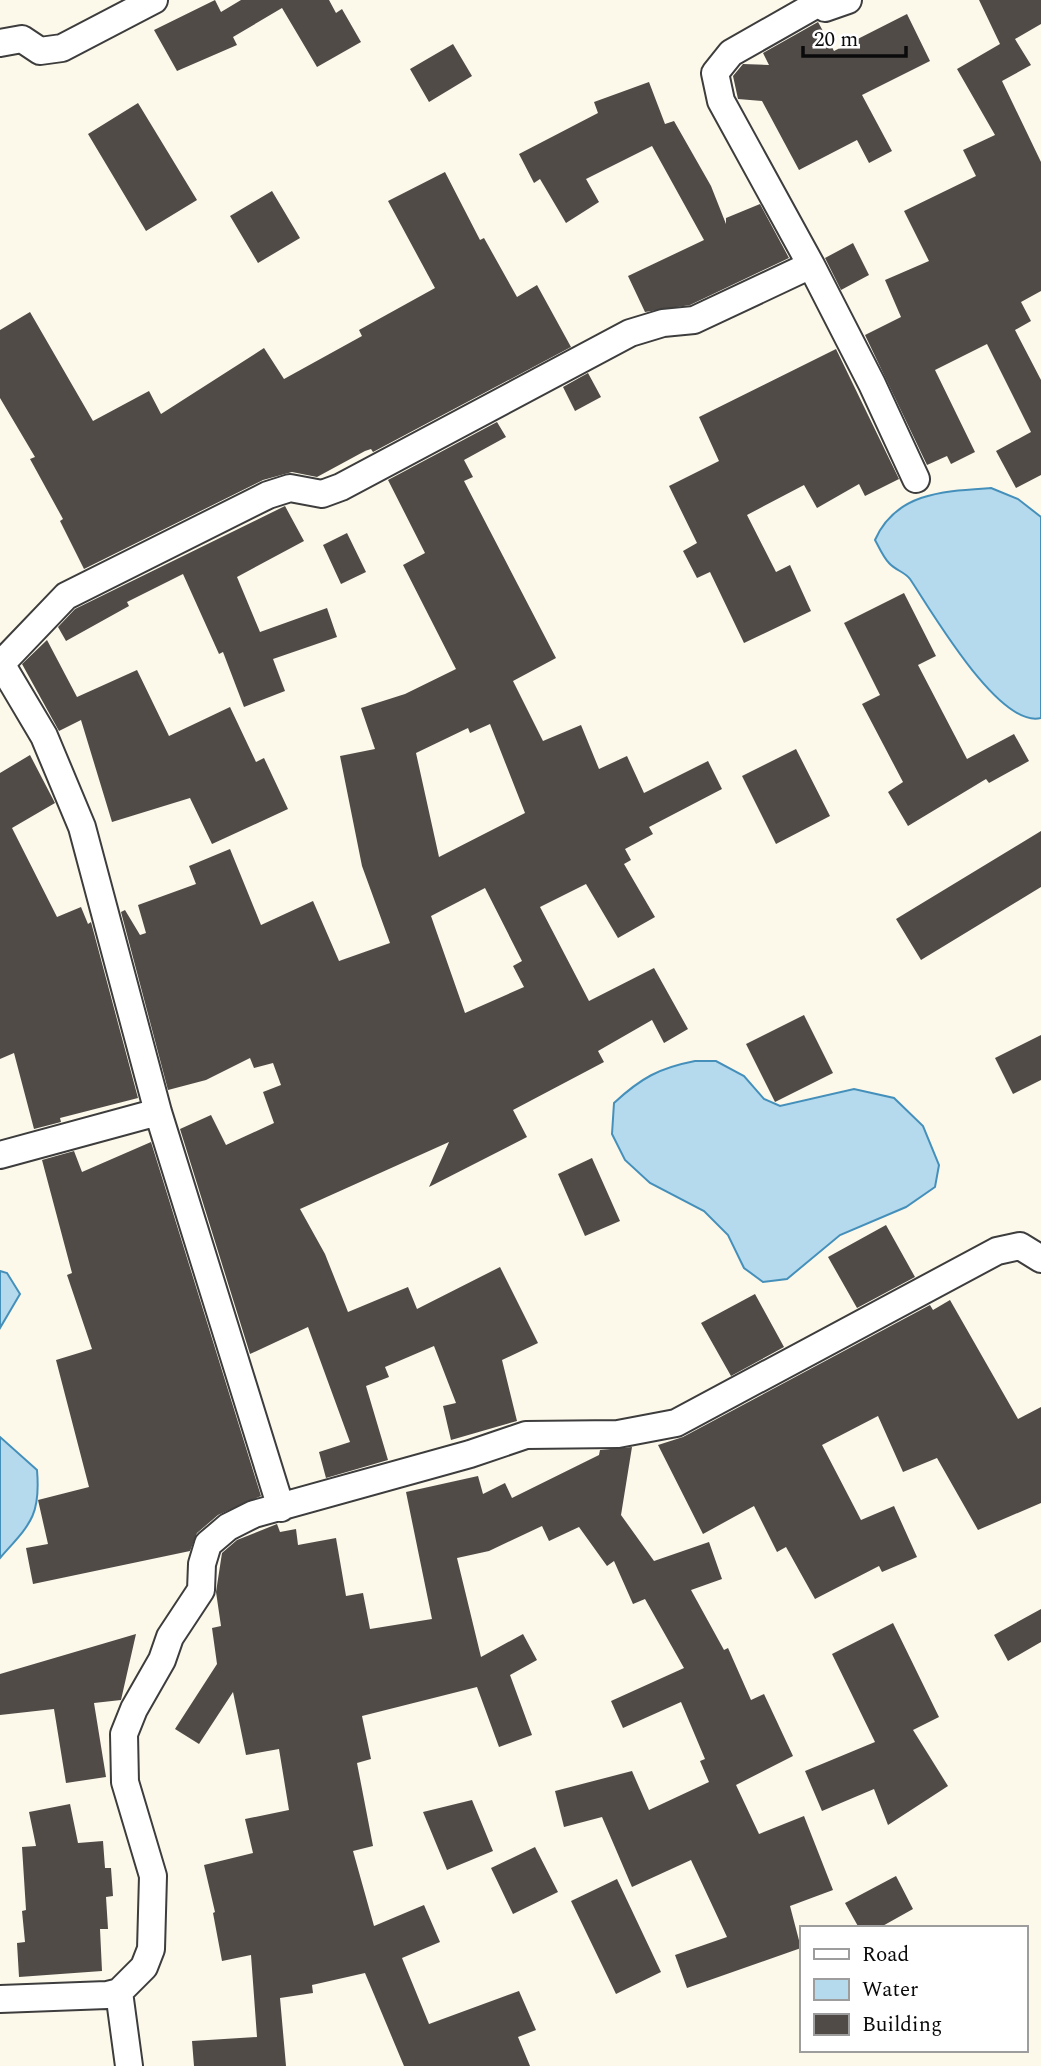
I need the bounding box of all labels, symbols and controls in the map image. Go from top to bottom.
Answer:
scale bar [803,14,906,58]
text: 20 m [814,24,858,56]
legend [800,1926,1027,2052]
text: Road [862,1939,909,1971]
text: Water [862,1974,918,2006]
text: Building [862,2009,942,2041]

